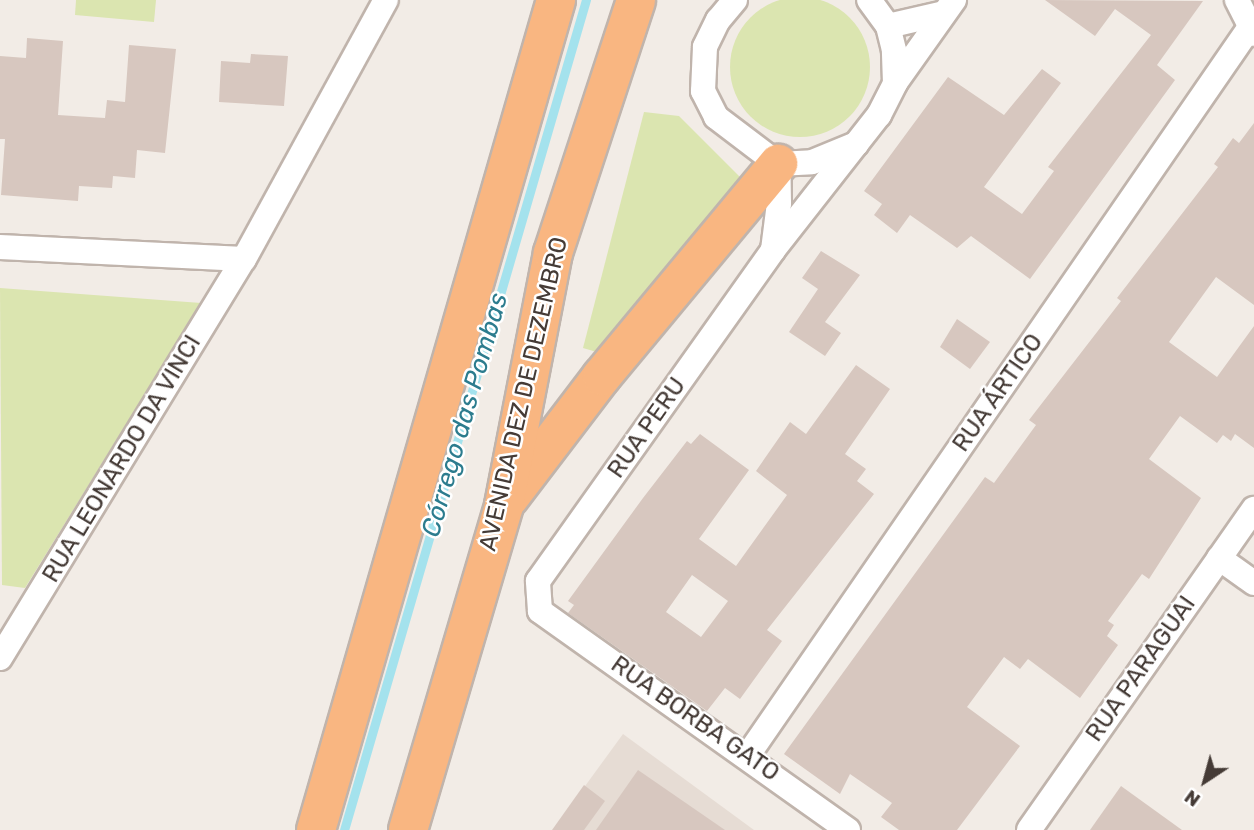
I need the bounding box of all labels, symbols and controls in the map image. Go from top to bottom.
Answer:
street label: AVENIDA DEZ DE DEZEMBRO [474,234,574,554]
water label: Córrego das Pombas [415,289,515,541]
street label: RUA ÁRTICO [946,328,1050,458]
street label: RUA LEONARDO DA VINCI [36,329,208,589]
street label: RUA PERU [602,372,692,484]
street label: RUA PARAGUAI [1080,590,1202,748]
street label: RUA BORBA GATO [605,650,785,788]
north arrow [1170,746,1240,816]
text: N [1180,785,1205,812]

